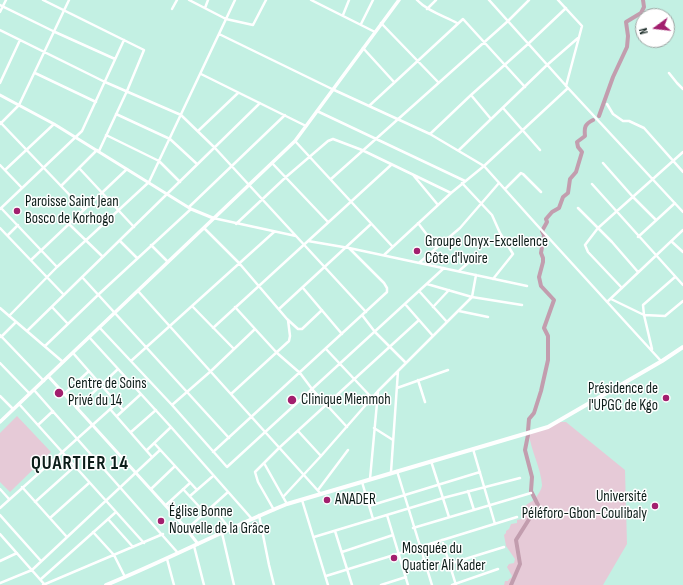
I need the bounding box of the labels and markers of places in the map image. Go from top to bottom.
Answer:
place label: Paroisse Saint Jean Bosco de Korhogo [25,193,119,228]
marker: Paroisse Saint Jean Bosco de Korhogo [12,206,22,216]
place label: Groupe Onyx-Excellence Côte d'Ivoire [425,233,548,268]
marker: Groupe Onyx-Excellence Côte d'Ivoire [412,246,422,256]
place label: Centre de Soins Privé du 14 [68,375,147,410]
place label: Présidence de l'UPGC de Kgo [588,380,658,415]
marker: Centre de Soins Privé du 14 [53,387,65,399]
place label: Clinique Mienmoh [301,391,391,409]
marker: Présidence de l'UPGC de Kgo [661,393,671,403]
marker: Clinique Mienmoh [286,394,298,406]
place label: Université Péléforo-Gbon-Coulibaly [522,488,647,523]
place label: ANADER [335,491,376,509]
marker: ANADER [322,495,332,505]
marker: Université Péléforo-Gbon-Coulibaly [650,501,660,511]
place label: Église Bonne Nouvelle de la Grâce [169,503,270,538]
marker: Église Bonne Nouvelle de la Grâce [156,516,166,526]
place label: Mosquée du Quatier Ali Kader [402,540,485,575]
marker: Mosquée du Quatier Ali Kader [389,553,399,563]

